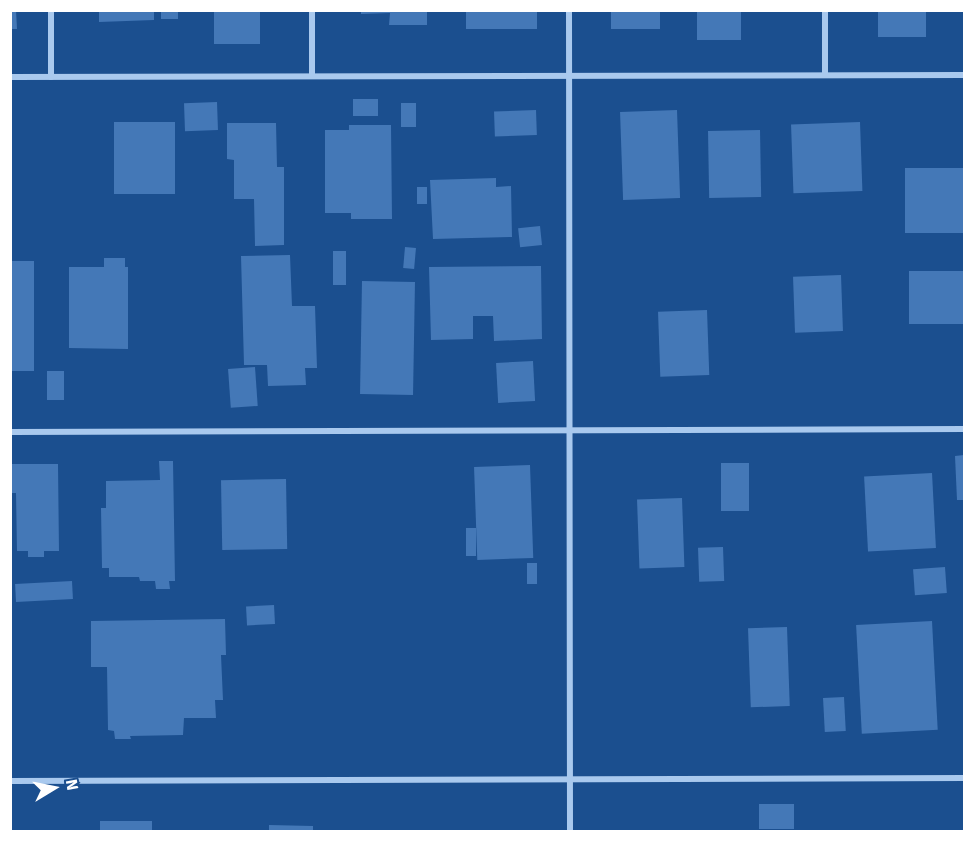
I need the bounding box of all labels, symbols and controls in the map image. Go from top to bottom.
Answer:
north arrow [24,758,84,818]
text: N [61,778,83,792]

